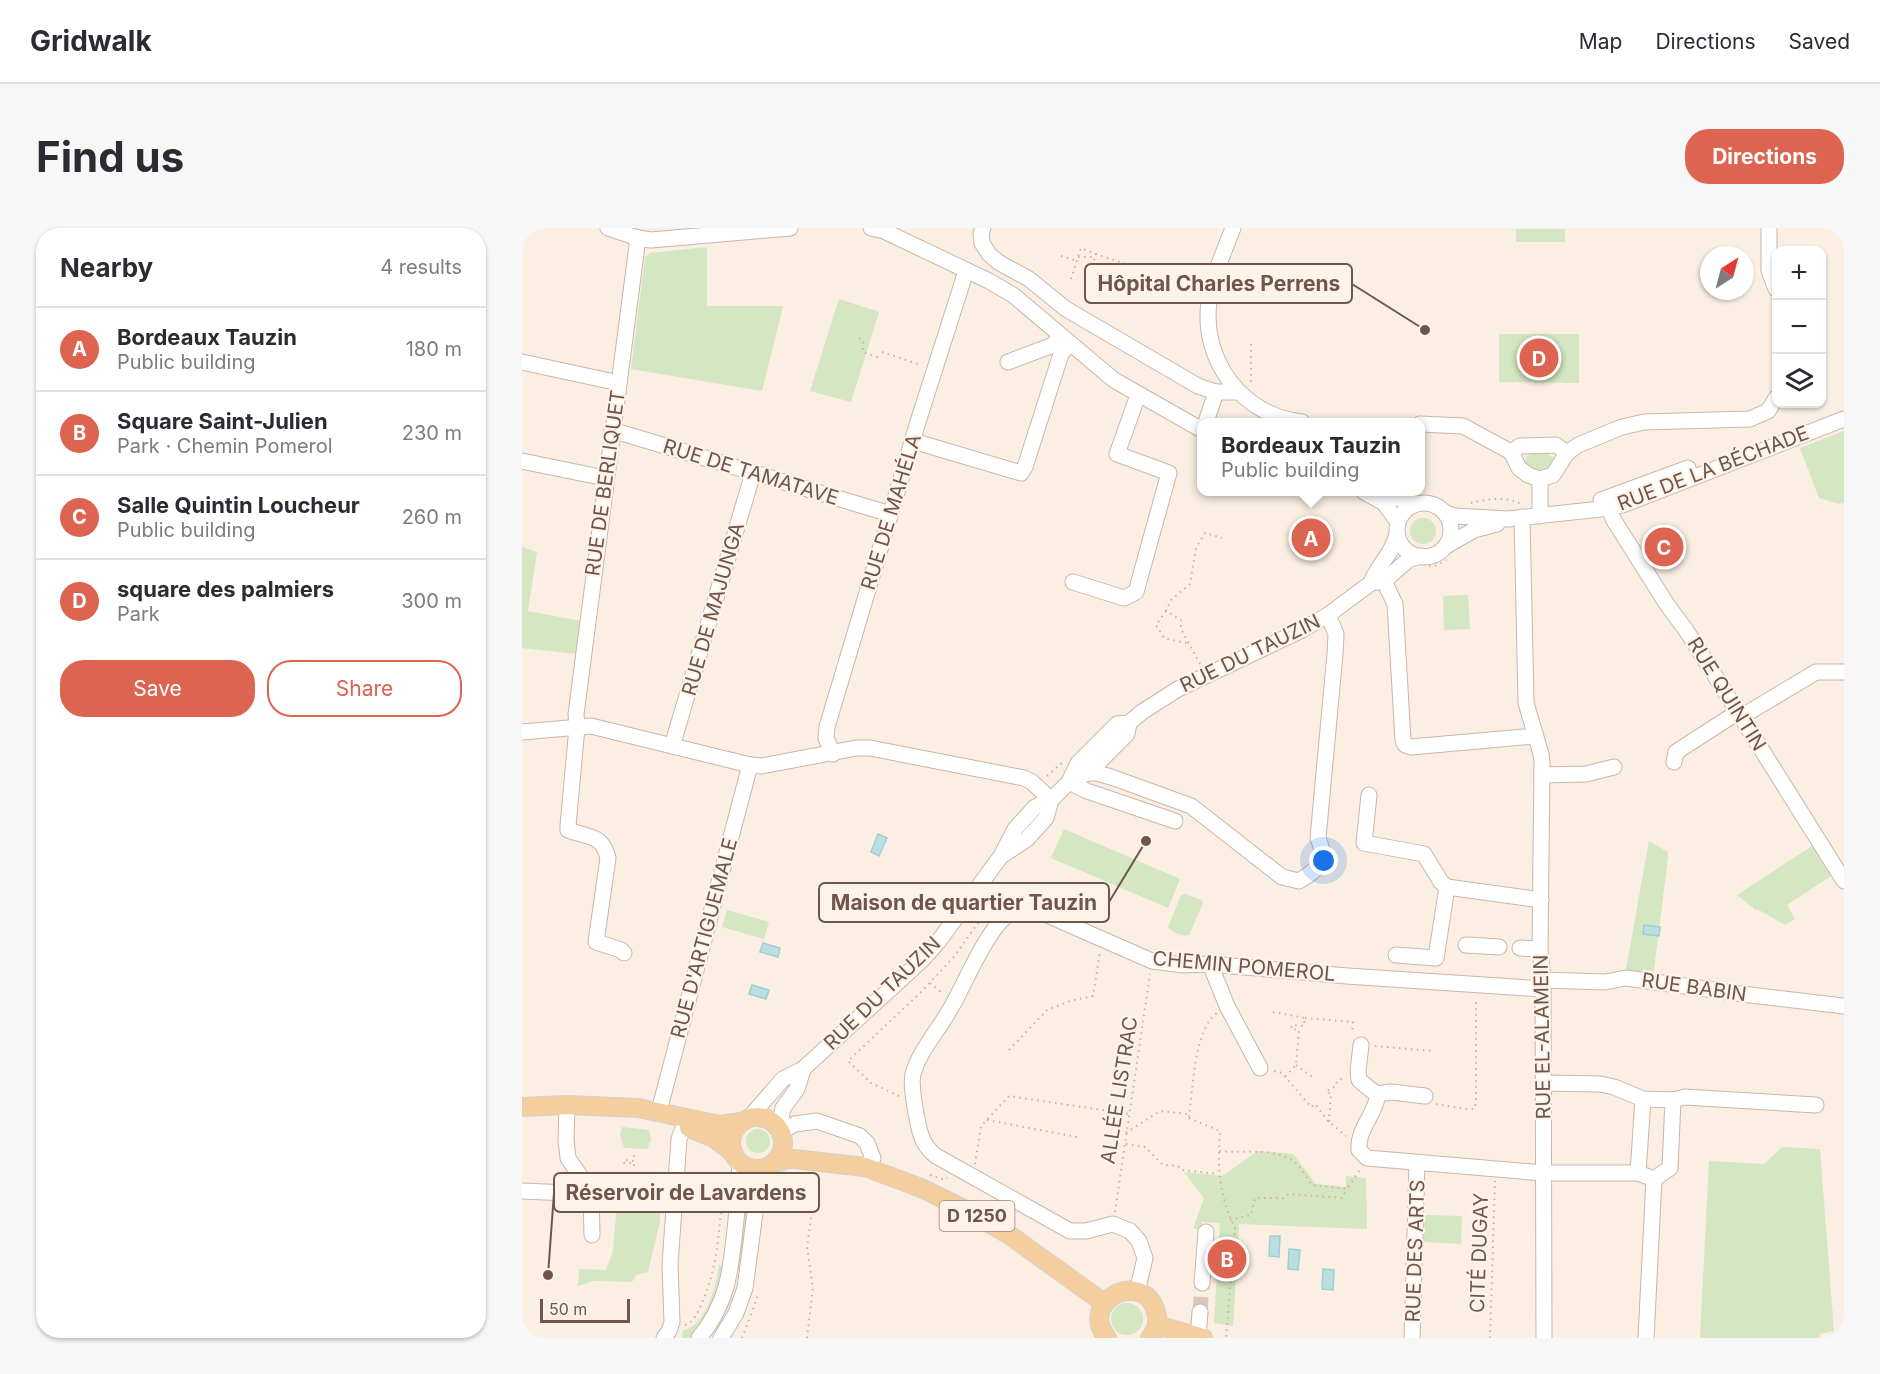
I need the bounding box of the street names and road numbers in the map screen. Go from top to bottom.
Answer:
street label: RUE DE BERLIQUET [580,389,630,577]
street label: RUE DE LA BÉCHADE [1614,419,1812,516]
street label: RUE DE MAHÉLA [855,431,926,593]
street label: RUE DE TAMATAVE [660,434,842,510]
street label: RUE DE MAJUNGA [677,519,749,698]
street label: RUE DU TAUZIN [1176,609,1324,697]
street label: RUE QUINTIN [1683,633,1771,755]
street label: RUE D'ARTIGUEMALE [666,835,742,1041]
street label: RUE DU TAUZIN [819,931,945,1055]
street label: CHEMIN POMEROL [1152,946,1336,986]
street label: RUE EL-ALAMEIN [1529,954,1555,1120]
street label: RUE BABIN [1640,968,1748,1006]
street label: ALLÉE LISTRAC [1094,1014,1143,1166]
street label: RUE DES ARTS [1401,1179,1429,1323]
street label: CITÉ DUGAY [1464,1192,1493,1313]
road number: D 1250 [940,1201,1014,1231]

